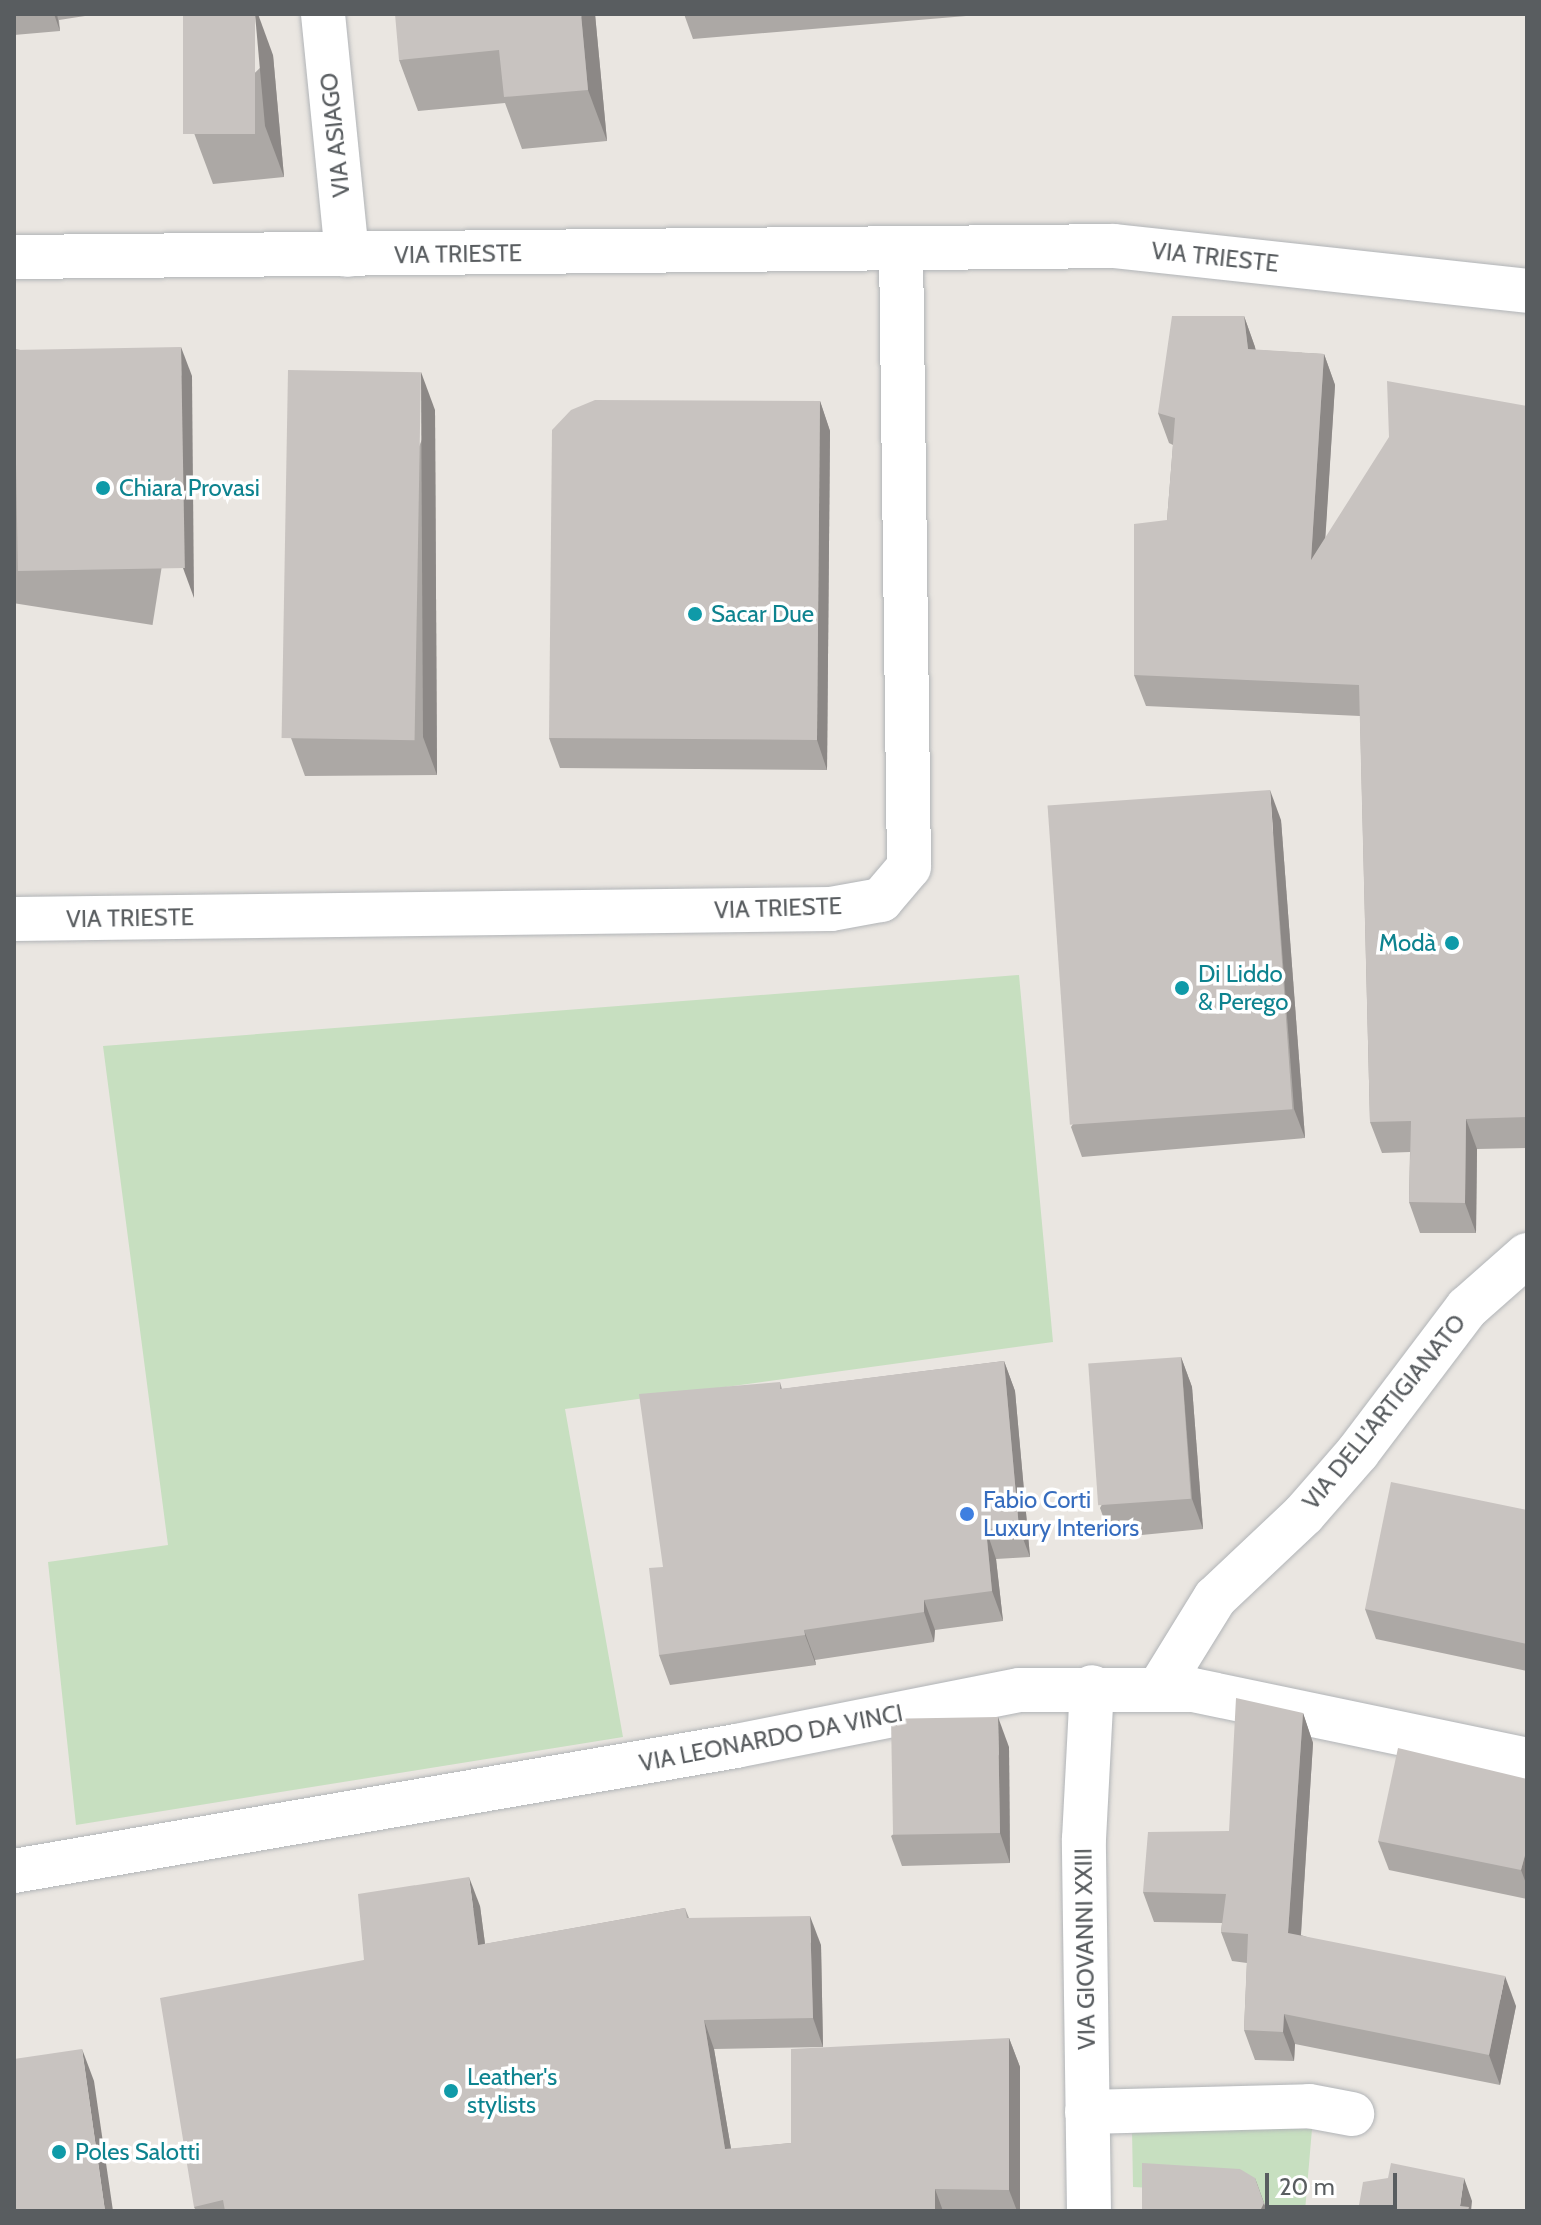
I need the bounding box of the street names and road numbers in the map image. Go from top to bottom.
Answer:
street label: VIA ASIAGO [314,71,356,199]
street label: VIA TRIESTE [1150,236,1280,278]
street label: VIA TRIESTE [394,238,522,270]
street label: VIA TRIESTE [714,891,842,925]
street label: VIA TRIESTE [66,902,194,934]
street label: VIA DELL'ARTIGIANATO [1296,1309,1472,1515]
street label: VIA LEONARDO DA VINCI [637,1698,905,1778]
street label: VIA GIOVANNI XXIII [1069,1848,1101,2050]

